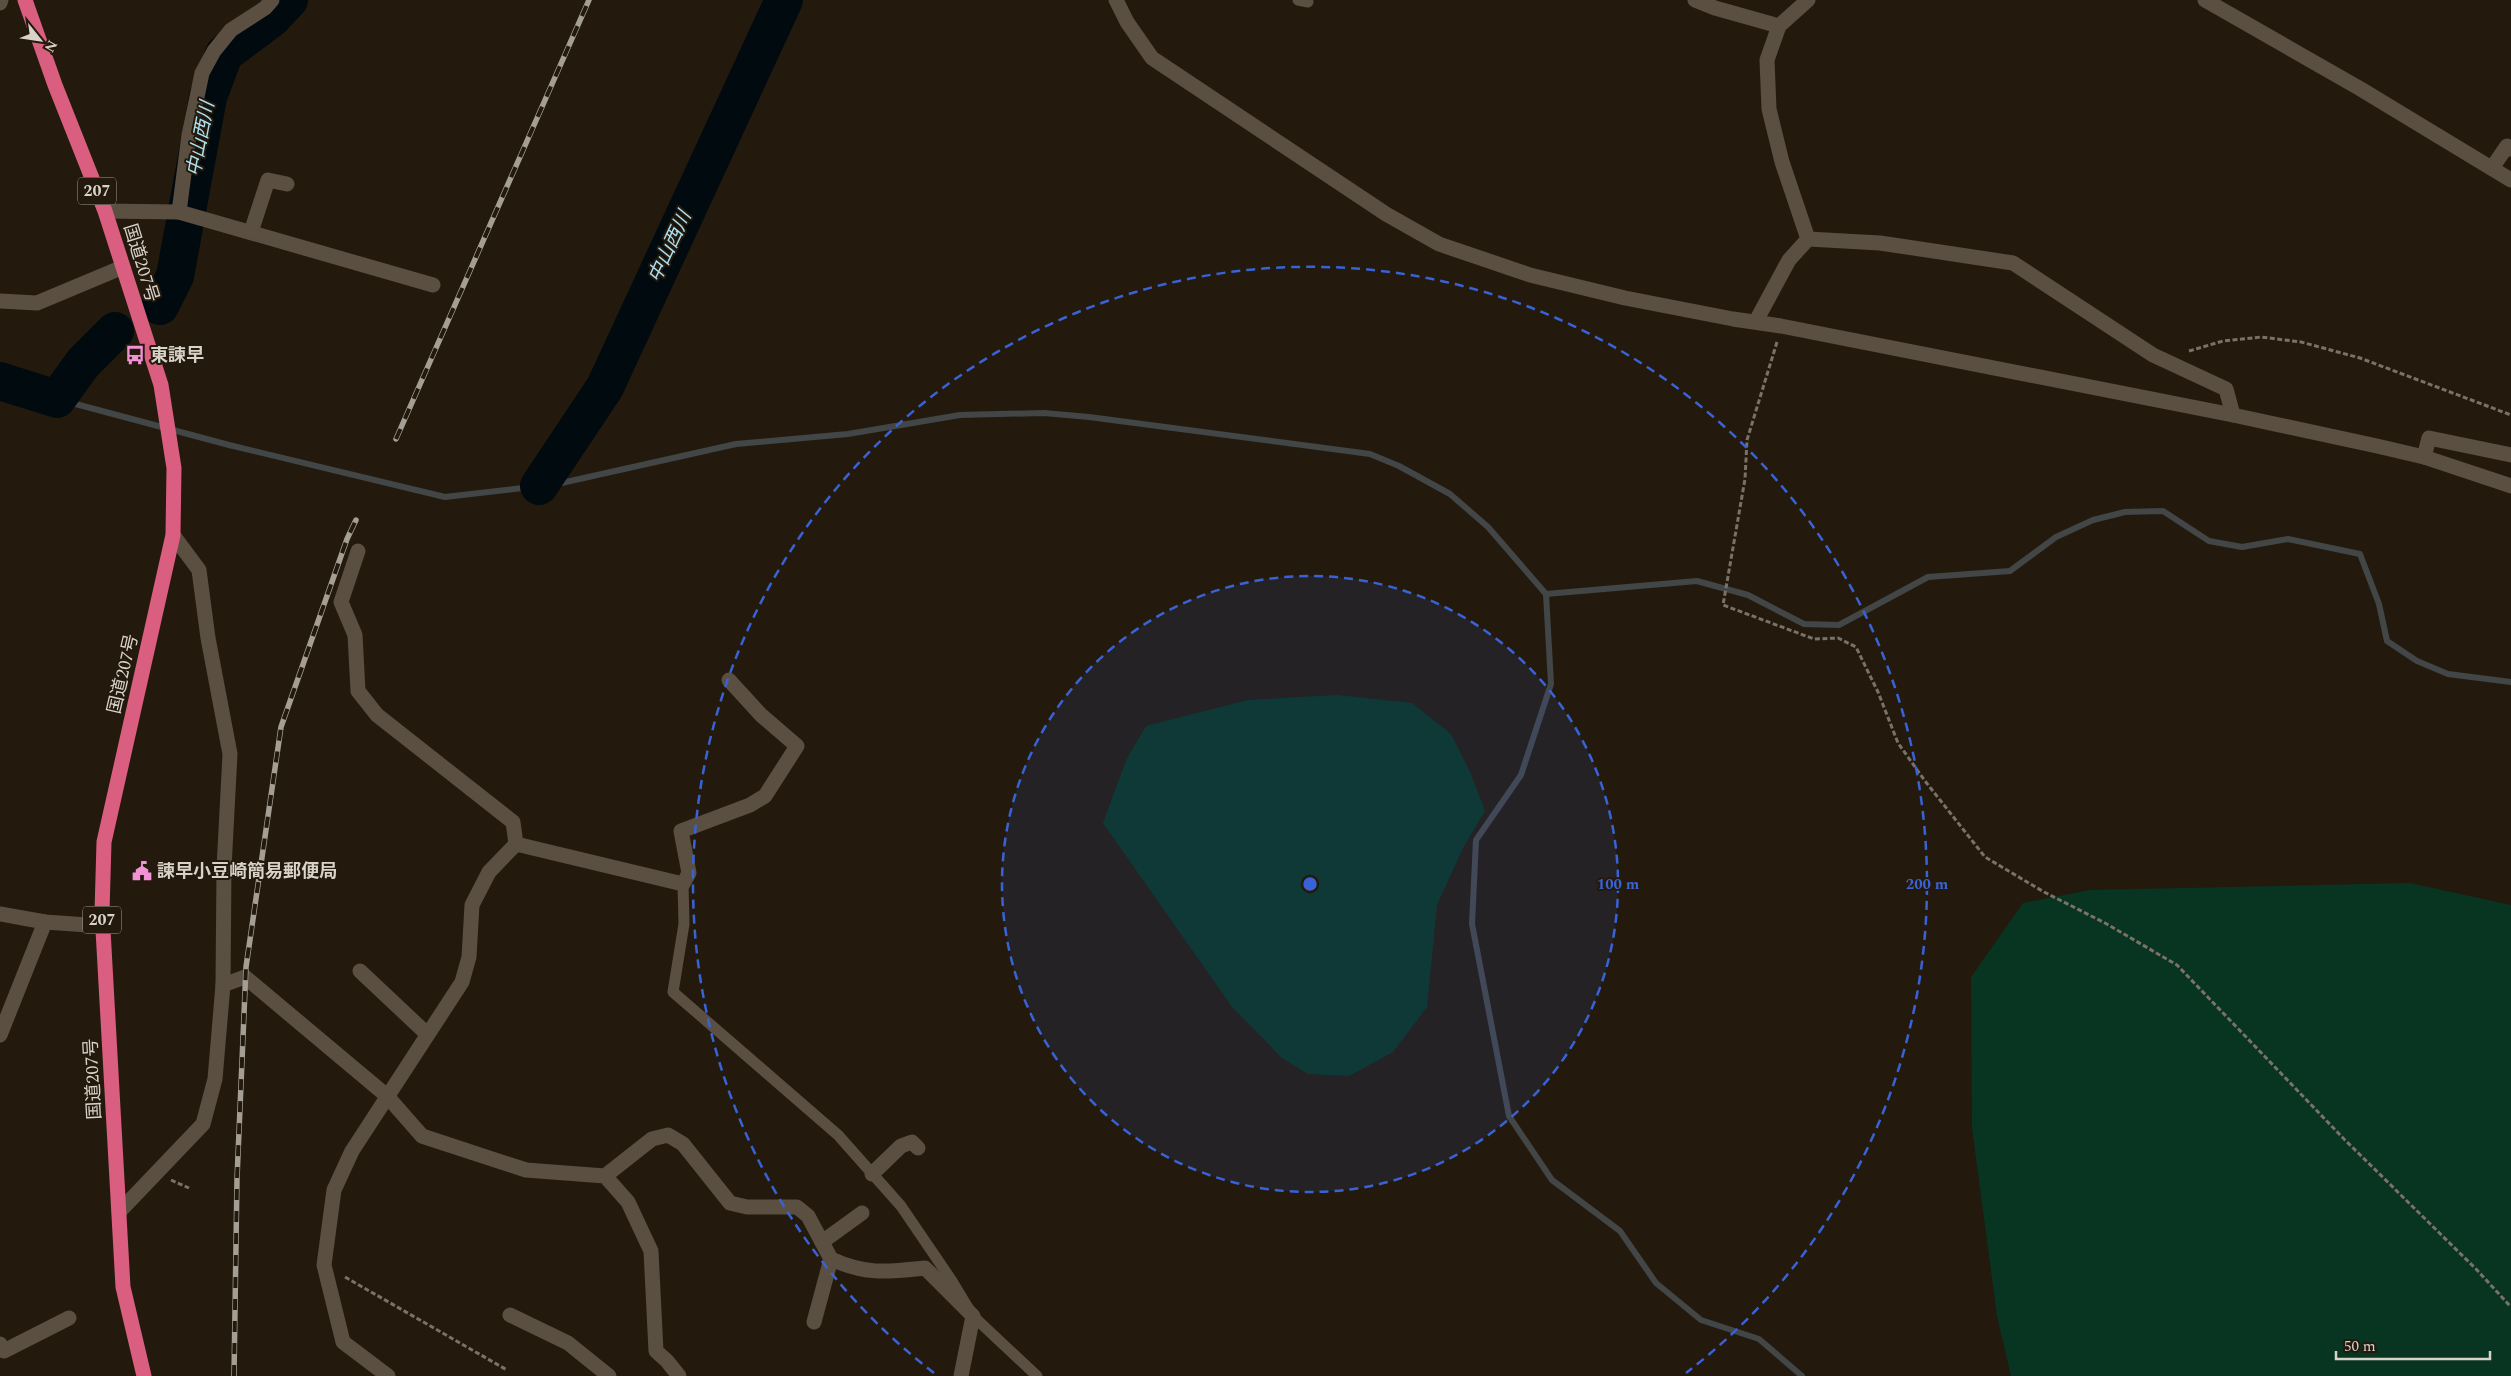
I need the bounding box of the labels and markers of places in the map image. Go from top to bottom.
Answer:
place label: 東諫早 [150,342,204,369]
bus stop icon: 東諫早 [124,344,146,366]
place label: 諫早小豆崎簡易郵便局 [157,858,337,885]
public building icon: 諫早小豆崎簡易郵便局 [131,860,153,882]
centre of rings [1301,875,1319,893]

